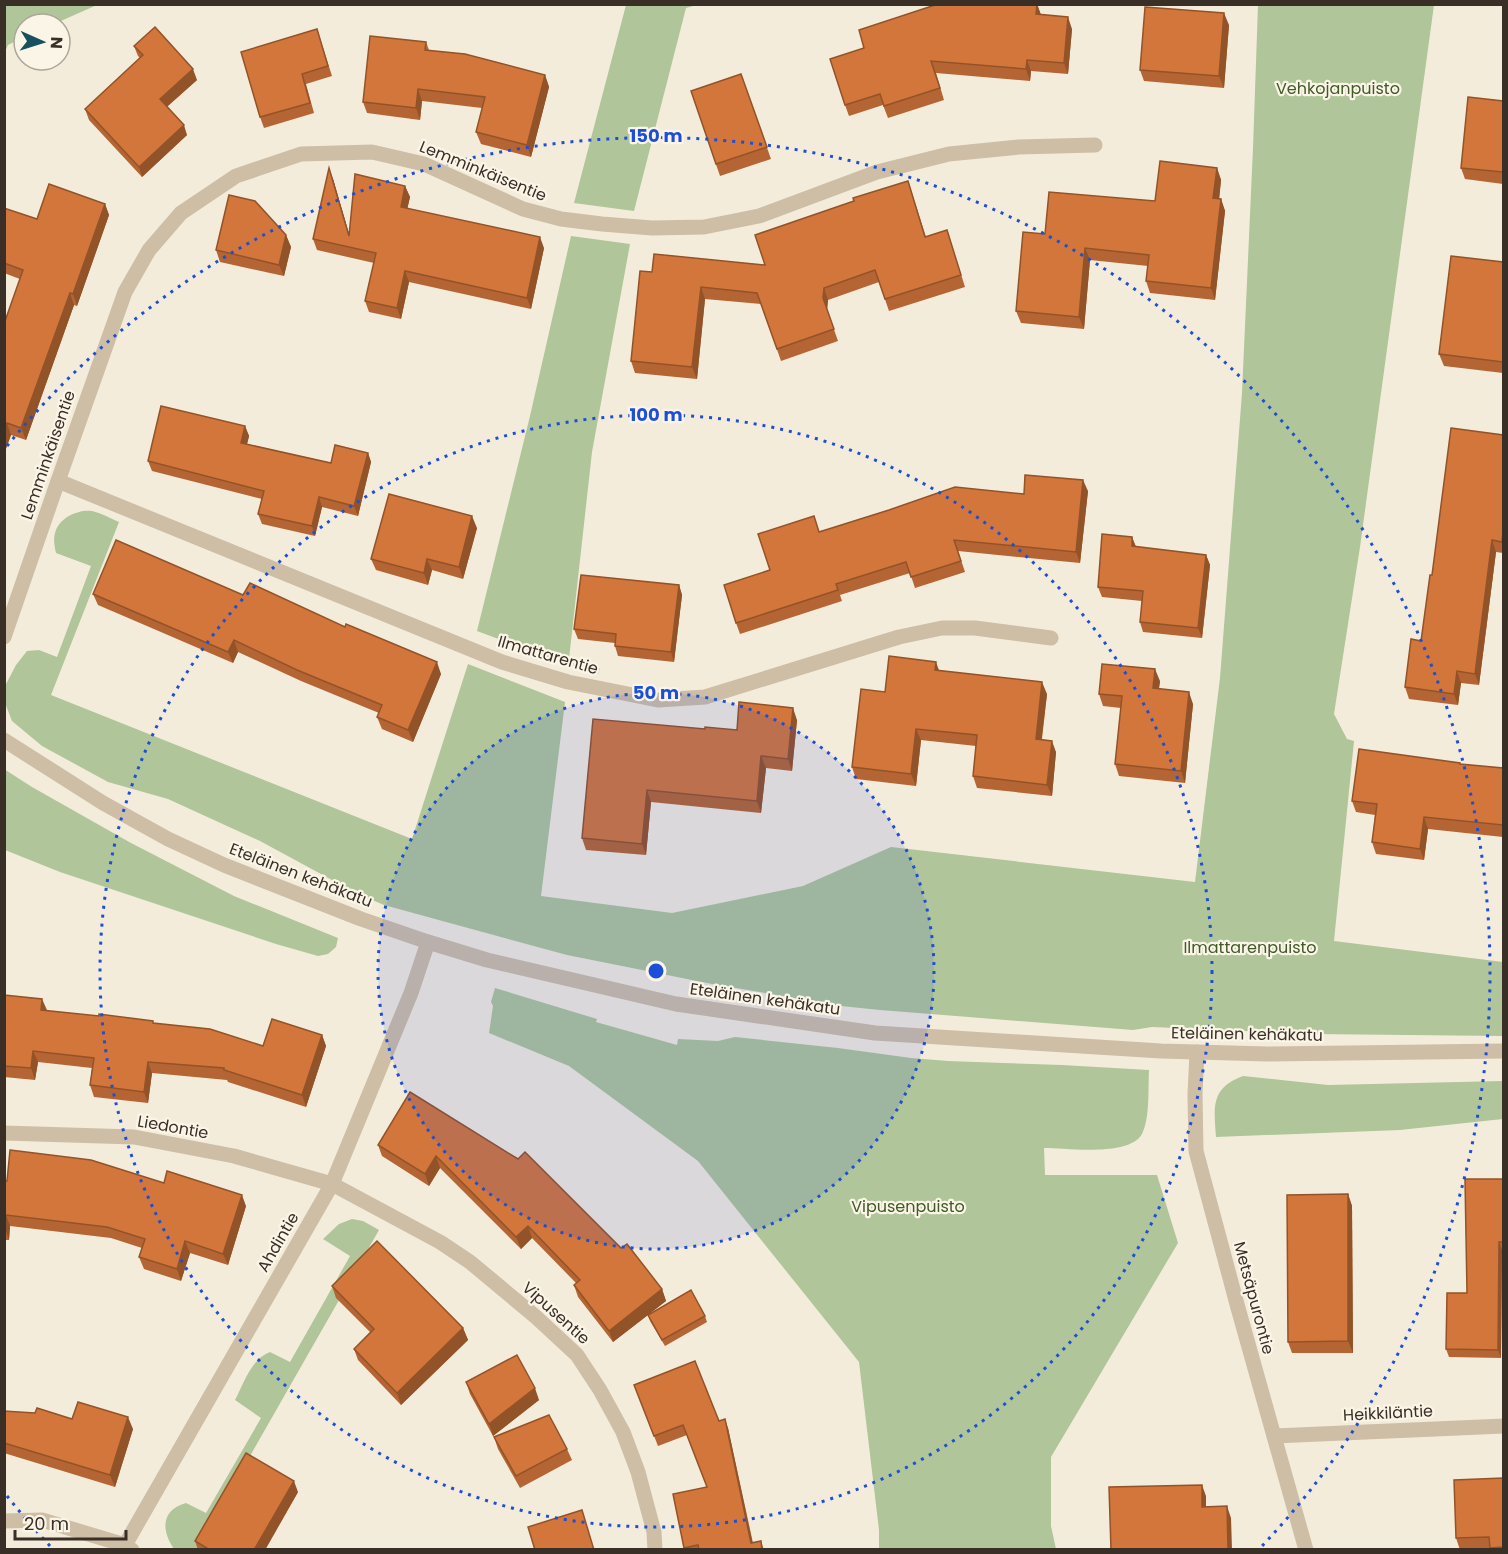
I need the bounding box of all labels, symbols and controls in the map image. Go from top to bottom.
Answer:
north arrow [12,12,72,72]
text: N [45,36,68,49]
park label: Vehkojanpuisto [1276,77,1400,100]
text: 150 m [629,123,683,148]
street label: Lemminkäisentie [416,135,550,207]
street label: Lemminkäisentie [15,387,81,523]
text: 100 m [629,402,683,427]
street label: Ilmattarentie [495,630,601,680]
text: 50 m [633,680,679,705]
street label: Eteläinen kehäkatu [226,837,376,913]
park label: Ilmattarenpuisto [1183,936,1317,959]
centre of rings [646,961,666,981]
street label: Eteläinen kehäkatu [688,977,842,1021]
street label: Eteläinen kehäkatu [1171,1021,1323,1047]
street label: Liedontie [136,1109,210,1145]
park label: Vipusenpuisto [851,1195,965,1218]
street label: Ahdintie [252,1208,304,1276]
street label: Metsäpurontie [1228,1239,1280,1357]
street label: Vipusentie [517,1276,595,1350]
street label: Heikkiläntie [1342,1399,1434,1427]
scale bar [15,1503,126,1541]
text: 20 m [24,1511,69,1536]

